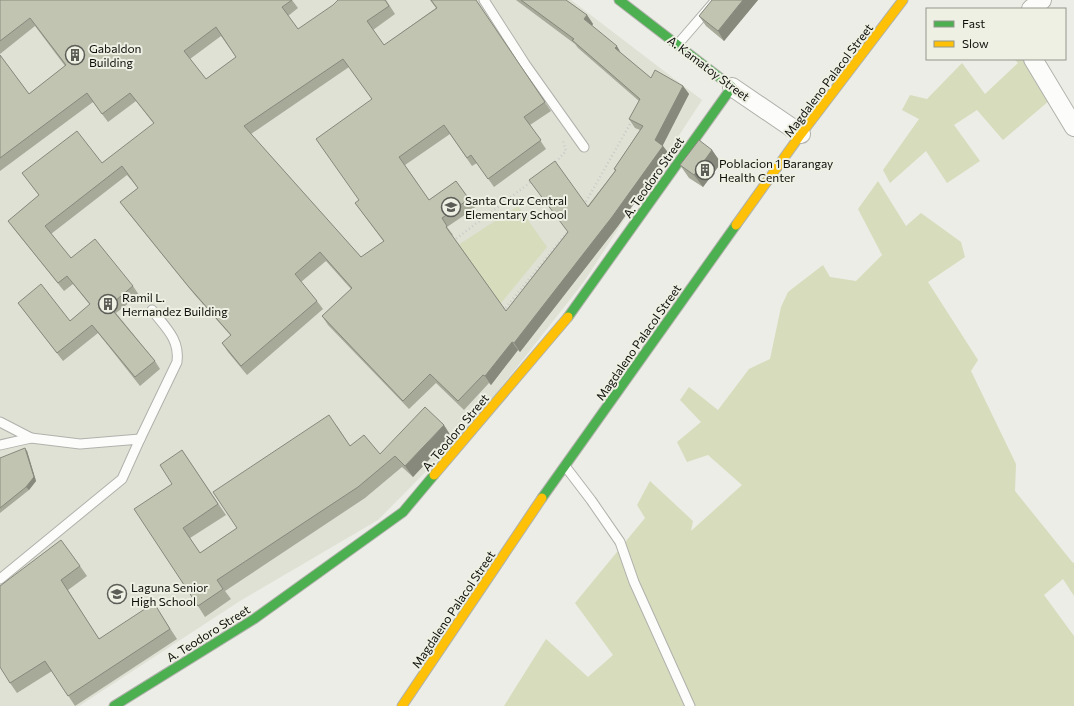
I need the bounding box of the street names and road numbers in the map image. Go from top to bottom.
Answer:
street label: Magdaleno Palacol Street [781,20,875,140]
street label: A. Kamatoy Street [665,33,753,103]
street label: A. Teodoro Street [620,134,686,220]
street label: Magdaleno Palacol Street [593,281,683,403]
street label: A. Teodoro Street [419,391,491,473]
street label: Magdaleno Palacol Street [408,548,498,670]
street label: A. Teodoro Street [164,602,252,664]

